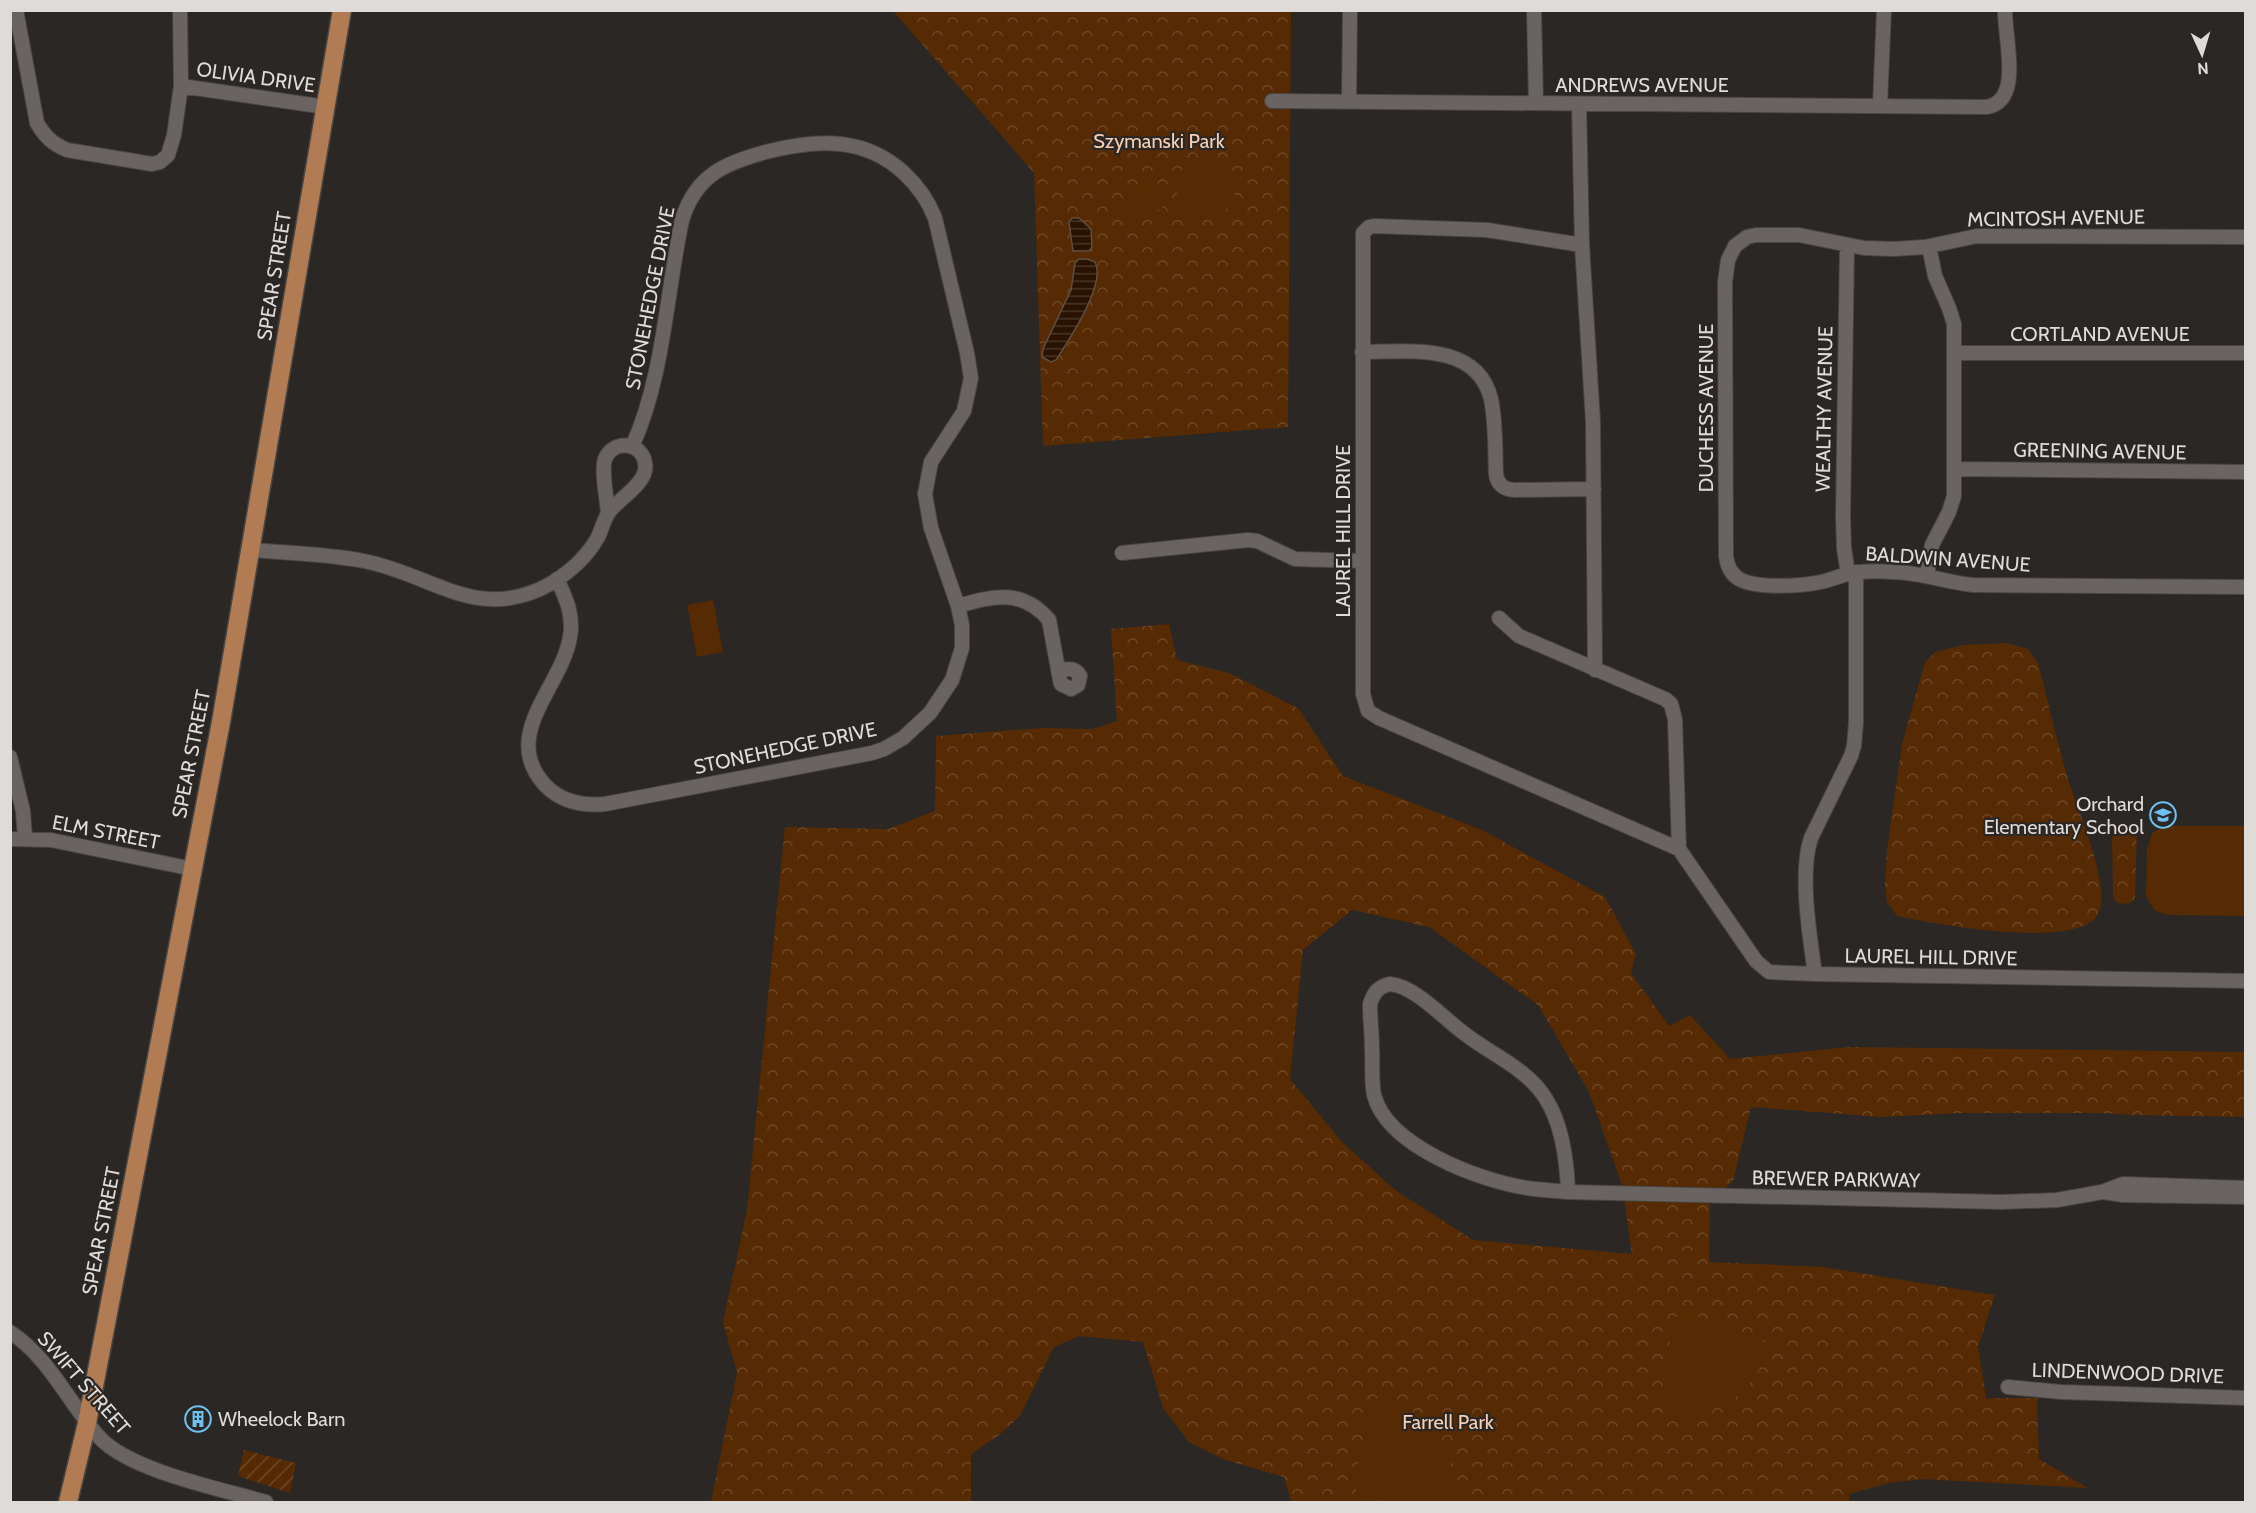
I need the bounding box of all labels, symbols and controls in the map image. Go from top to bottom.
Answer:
north arrow [2172,24,2232,84]
street label: OLIVIA DRIVE [195,57,317,97]
text: N [2197,59,2209,78]
street label: ANDREWS AVENUE [1555,73,1729,97]
park label: Szymanski Park [1093,129,1225,153]
street label: STONEHEDGE DRIVE [620,204,680,392]
street label: MCINTOSH AVENUE [1967,204,2145,232]
street label: SPEAR STREET [252,209,296,342]
street label: CORTLAND AVENUE [2010,322,2190,346]
street label: DUCHESS AVENUE [1694,324,1718,492]
street label: WEALTHY AVENUE [1811,326,1837,492]
street label: GREENING AVENUE [2013,437,2187,465]
street label: LAUREL HILL DRIVE [1331,445,1355,617]
street label: BALDWIN AVENUE [1865,541,2031,577]
street label: SPEAR STREET [167,687,215,820]
street label: STONEHEDGE DRIVE [691,717,879,779]
place label: Orchard Elementary School [1984,792,2144,839]
school or university icon: Orchard Elementary School [2148,800,2178,830]
street label: ELM STREET [50,810,162,854]
street label: LAUREL HILL DRIVE [1844,943,2018,971]
street label: SPEAR STREET [77,1164,125,1297]
street label: BREWER PARKWAY [1752,1166,1921,1192]
street label: SWIFT STREET [33,1327,135,1440]
street label: LINDENWOOD DRIVE [2031,1358,2225,1388]
building icon: Wheelock Barn [183,1404,213,1434]
place label: Wheelock Barn [218,1407,345,1431]
park label: Farrell Park [1402,1410,1494,1434]

